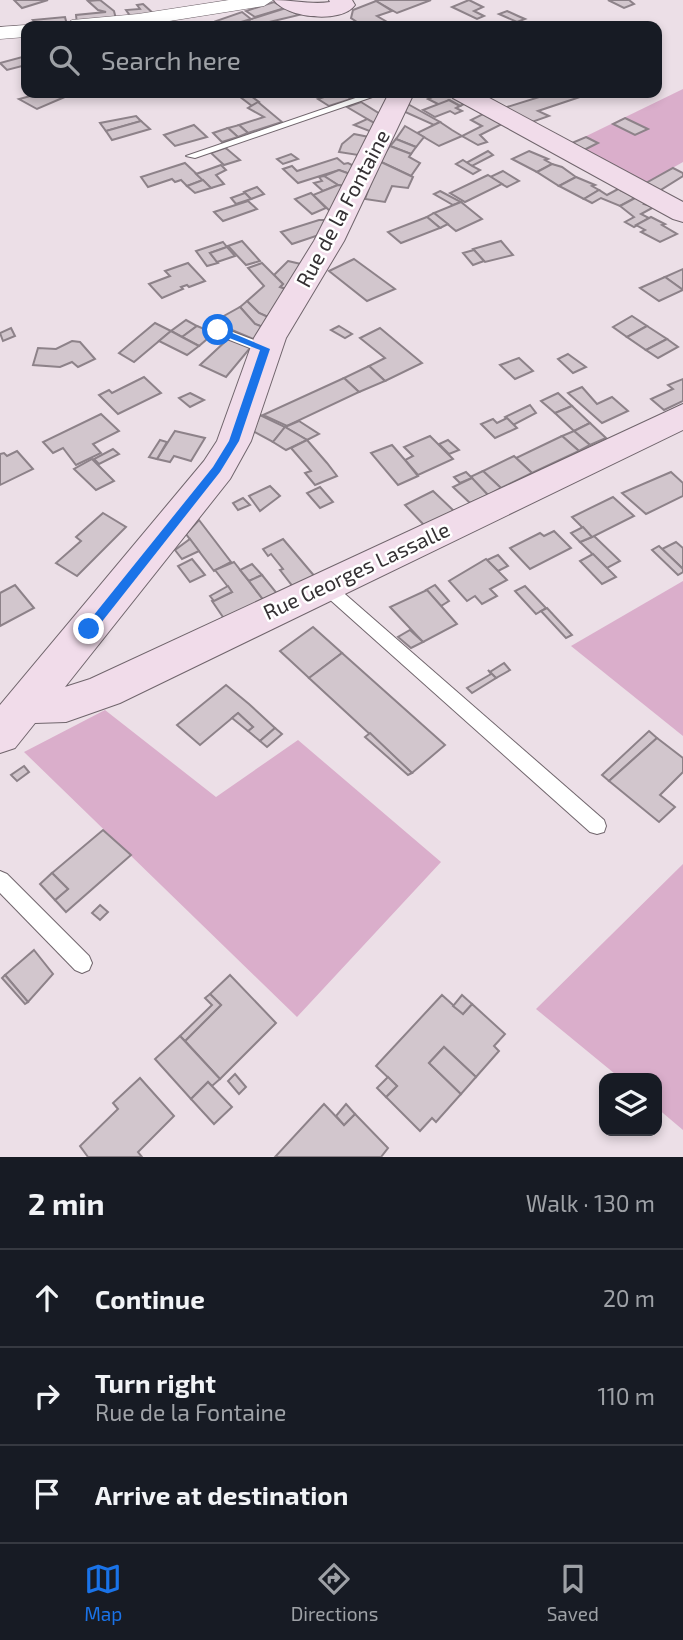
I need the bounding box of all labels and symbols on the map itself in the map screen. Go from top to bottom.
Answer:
street label: Rue de la Fontaine [290,125,394,291]
route start [202,314,233,345]
street label: Rue Georges Lassalle [259,516,453,624]
route end [73,613,104,644]

